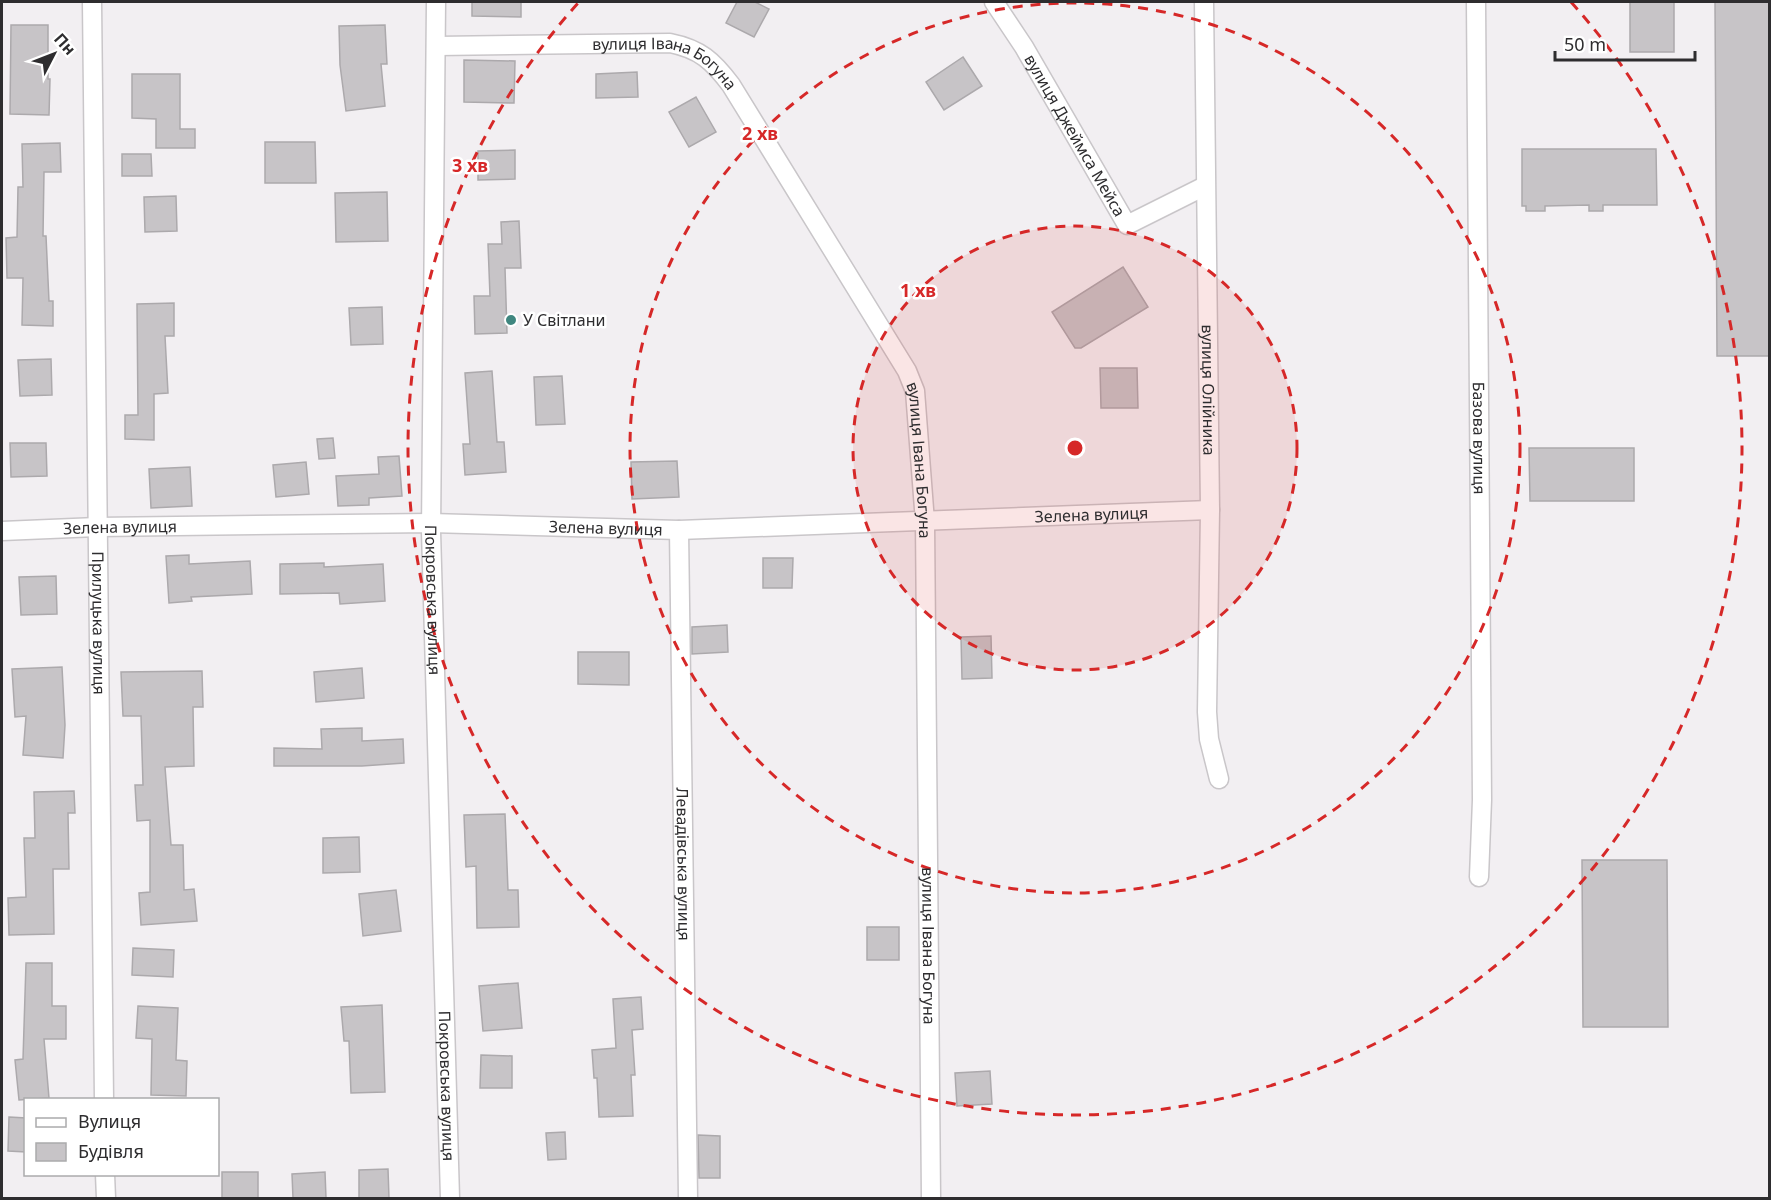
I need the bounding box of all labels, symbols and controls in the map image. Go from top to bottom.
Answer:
north arrow [24,24,84,84]
scale bar [1555,24,1694,62]
text: Пн [49,28,81,60]
street label: вулиця Івана Богуна [592,32,742,94]
text: 50 m [1564,32,1606,56]
street label: вулиця Джеймса Мейса [1019,50,1131,221]
text: 2 хв [742,121,778,145]
text: 3 хв [452,153,488,177]
text: 1 хв [900,278,936,302]
place label: У Світлани [523,309,605,331]
marker: У Світлани [504,313,518,327]
street label: вулиця Олійника [1197,324,1220,456]
street label: вулиця Івана Богуна [901,378,936,539]
street label: Базова вулиця [1468,382,1491,494]
centre of rings [1065,438,1085,458]
street label: Зелена вулиця [1034,501,1149,528]
street label: Зелена вулиця [63,515,177,539]
street label: Зелена вулиця [549,515,663,541]
street label: Покровська вулиця [420,525,446,675]
street label: Прилуцька вулиця [87,551,111,695]
street label: Левадівська вулиця [671,787,696,941]
street label: вулиця Івана Богуна [917,867,940,1025]
street label: Покровська вулиця [434,1010,460,1161]
legend [24,1098,219,1176]
text: Вулиця [78,1109,141,1133]
text: Будівля [78,1139,144,1163]

